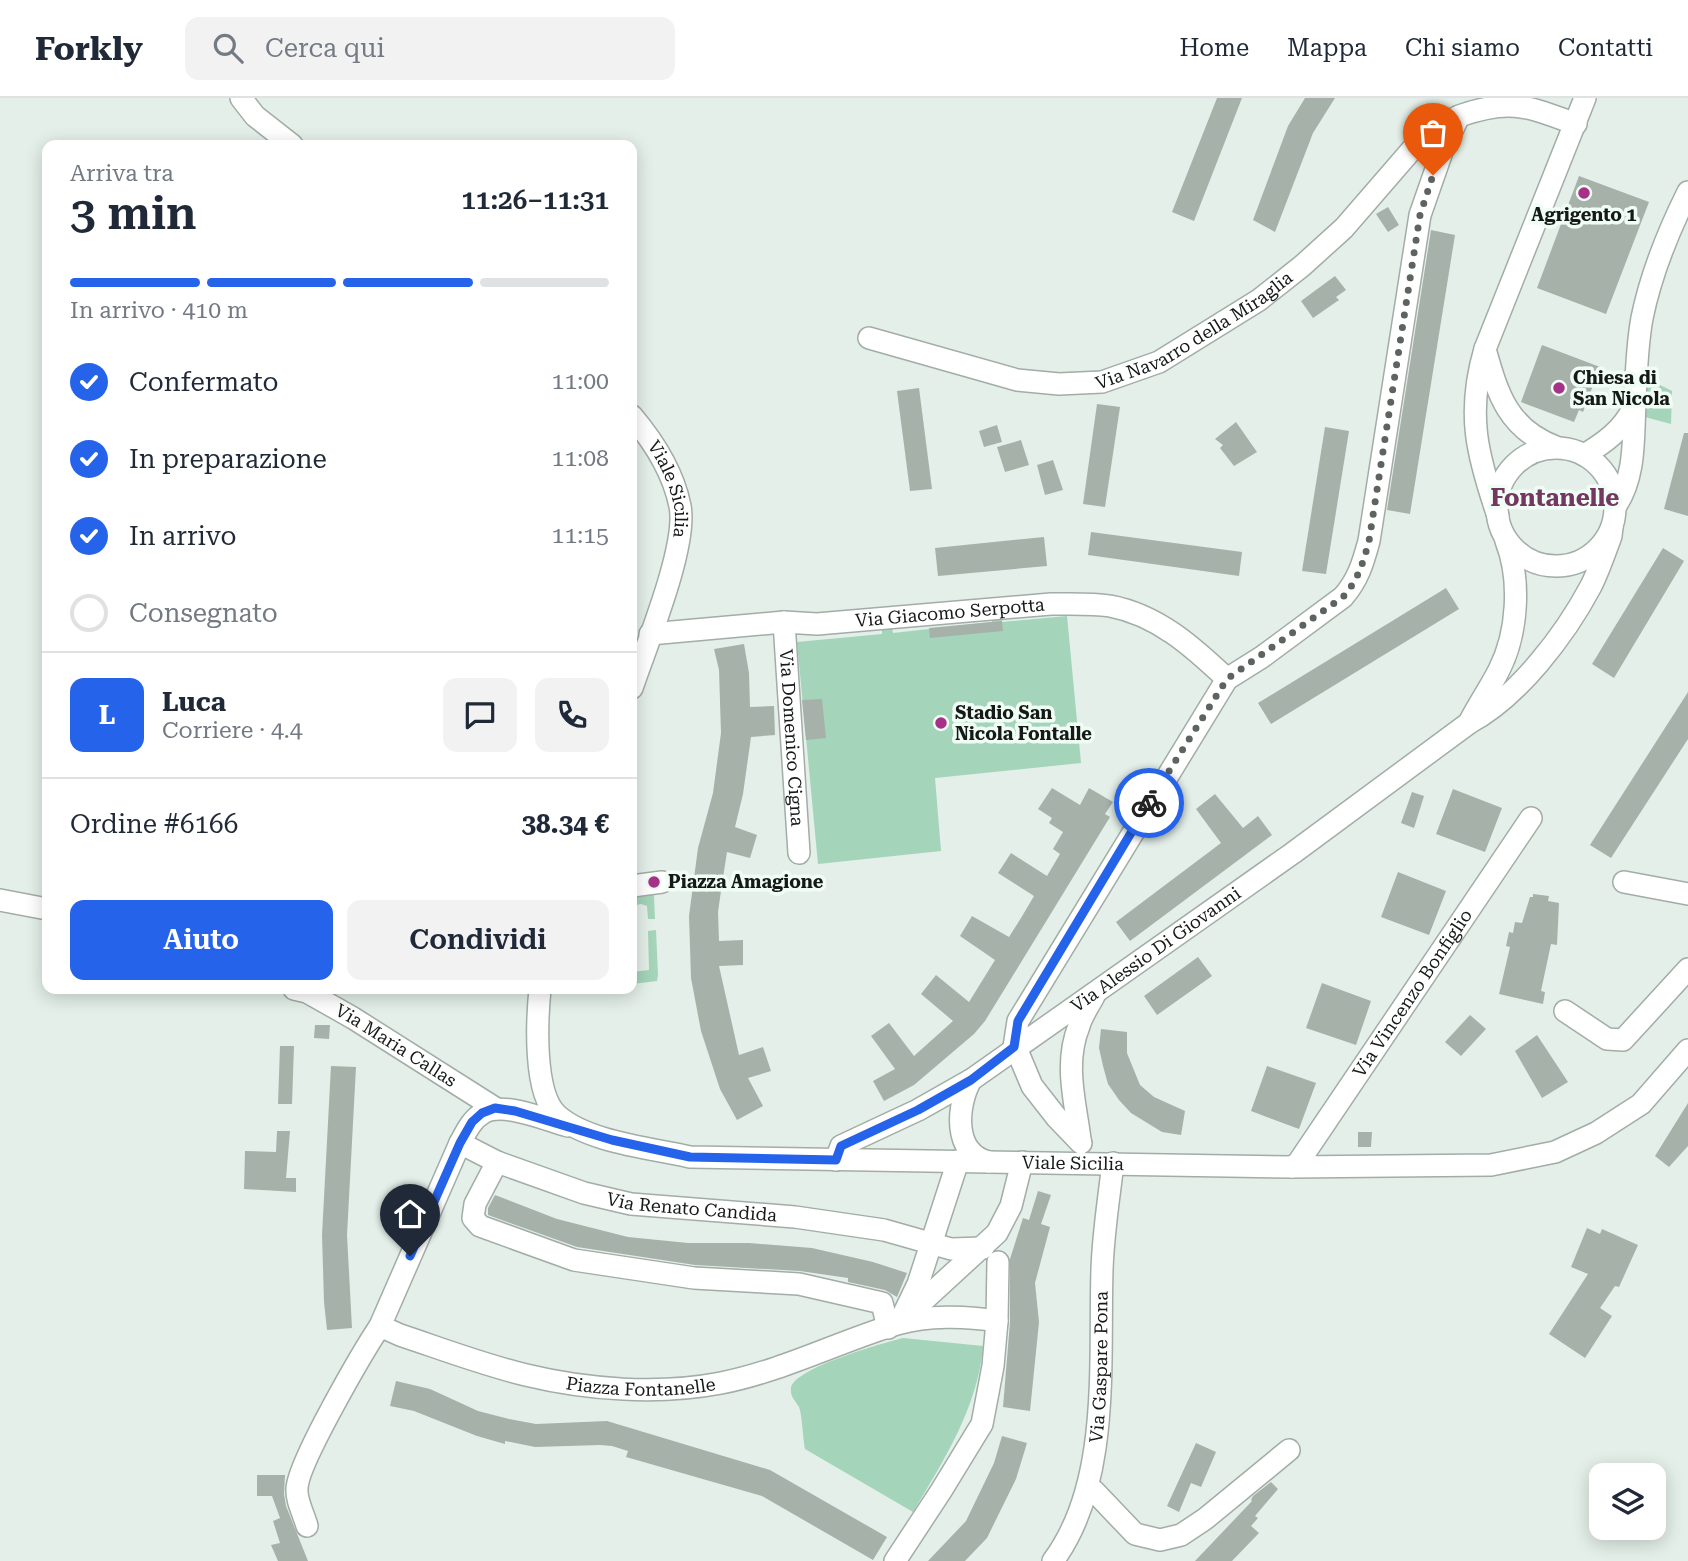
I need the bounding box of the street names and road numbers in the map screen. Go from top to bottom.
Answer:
street label: Via Navarro della Miraglia [1093,266,1297,393]
street label: Viale Sicilia [644,436,692,539]
street label: Via Giacomo Serpotta [854,594,1046,631]
street label: Via Domenico Cigna [776,648,808,827]
street label: Via Alessio Di Giovanni [1067,882,1245,1016]
street label: Via Vincenzo Bonfiglio [1348,905,1476,1081]
street label: Via Maria Callas [332,999,461,1091]
street label: Viale Sicilia [1022,1152,1124,1174]
street label: Via Renato Candida [605,1188,778,1226]
street label: Via Gaspare Pona [1085,1291,1112,1444]
street label: Piazza Fontanelle [565,1372,717,1400]

